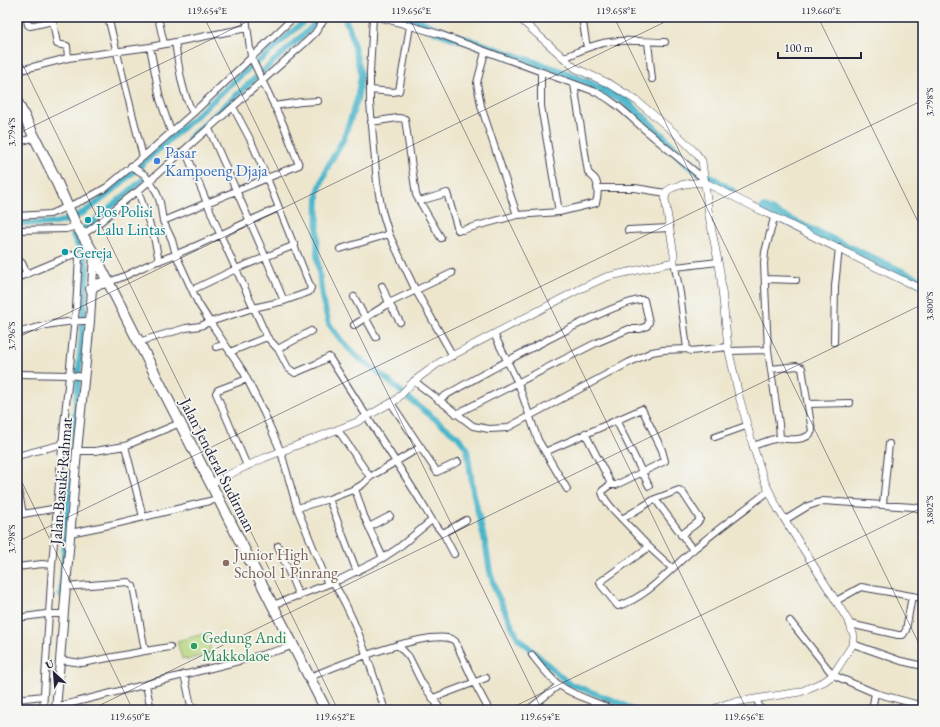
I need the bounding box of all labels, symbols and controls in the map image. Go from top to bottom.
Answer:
text: 119.654°E [187,4,227,17]
text: 119.656°E [391,4,431,17]
text: 119.658°E [596,4,636,17]
text: 119.660°E [801,4,841,17]
scale bar [778,34,861,60]
text: 100 m [784,40,814,56]
text: 3.798°S [923,87,936,117]
text: 3.794°S [5,117,18,147]
place label: Pasar Kampoeng Djaja [165,142,268,181]
marker: Pasar Kampoeng Djaja [152,156,162,166]
place label: Pos Polisi Lalu Lintas [96,201,166,240]
marker: Pos Polisi Lalu Lintas [83,215,93,225]
place label: Gereja [73,242,113,263]
marker: Gereja [60,247,70,257]
text: 3.800°S [923,291,936,321]
text: 3.796°S [5,321,18,351]
street label: Jalan Jenderal Sudirman [174,393,261,536]
street label: Jalan Basuki Rahmat [45,417,77,547]
text: 3.802°S [923,495,936,525]
text: 3.798°S [5,524,18,554]
place label: Junior High School 1 Pinrang [232,544,339,583]
marker: Junior High School 1 Pinrang [221,558,231,568]
place label: Gedung Andi Makkolaoe [202,627,286,666]
marker: Gedung Andi Makkolaoe [189,641,199,651]
north arrow [34,653,74,693]
text: U [43,656,57,672]
text: 119.650°E [110,710,150,723]
text: 119.652°E [315,710,355,723]
text: 119.654°E [520,710,560,723]
text: 119.656°E [724,710,764,723]

